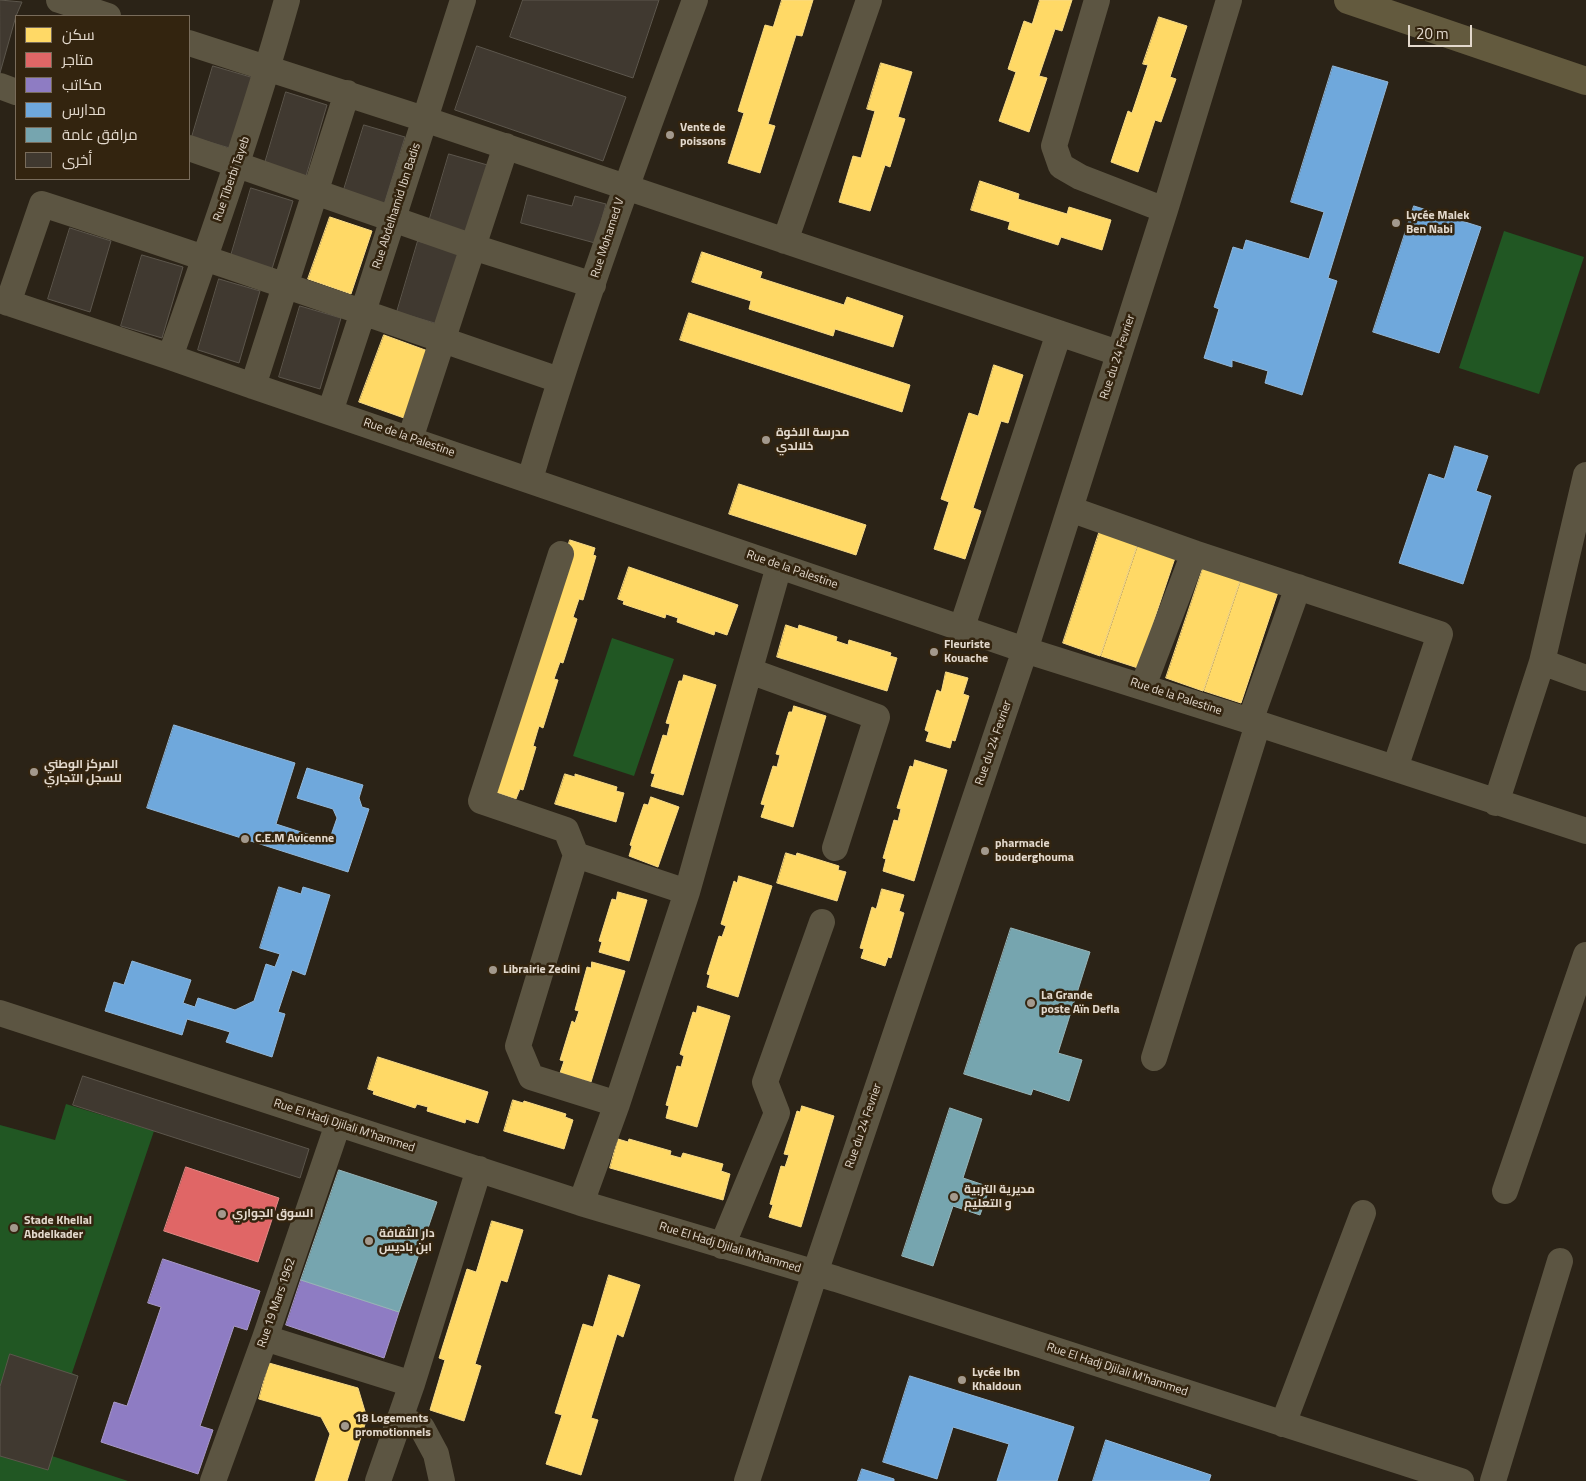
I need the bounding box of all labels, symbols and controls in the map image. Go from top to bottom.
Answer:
legend [15,15,190,180]
scale bar [1411,15,1475,47]
text: 20 m [1416,22,1449,45]
text: سكن [62,23,95,46]
text: متاجر [62,48,93,71]
text: مكاتب [62,73,102,96]
text: مدارس [62,98,106,121]
place label: Vente de poissons [680,121,726,149]
text: مرافق عامة [62,123,138,146]
marker: Vente de poissons [664,129,676,141]
street label: Rue Tiberbi Tayeb [211,135,253,223]
street label: Rue Abdelhamid Ibn Badis [370,141,424,271]
text: أخرى [62,148,92,171]
street label: Rue Mohamed V [588,196,628,280]
place label: Lycée Malek Ben Nabi [1406,209,1469,237]
marker: Lycée Malek Ben Nabi [1390,217,1402,229]
street label: Rue du 24 Fevrier [1097,313,1139,401]
street label: Rue de la Palestine [361,416,457,460]
place label: مدرسة الاخوة خلالدي [776,426,849,454]
marker: مدرسة الاخوة خلالدي [760,434,772,446]
street label: Rue de la Palestine [744,548,840,592]
place label: Fleuriste Kouache [944,638,990,666]
marker: Fleuriste Kouache [928,646,940,658]
street label: Rue de la Palestine [1128,675,1224,719]
street label: Rue du 24 Fevrier [973,699,1015,787]
place label: المركز الوطني للسجل التجاري [44,758,122,786]
marker: المركز الوطني للسجل التجاري [28,766,40,778]
place label: C.E.M Avicenne [255,832,334,846]
marker: C.E.M Avicenne [239,833,251,845]
place label: pharmacie bouderghouma [995,837,1074,865]
marker: pharmacie bouderghouma [979,845,991,857]
place label: Librairie Zedini [503,963,580,977]
marker: Librairie Zedini [487,964,499,976]
place label: La Grande poste Aïn Defla [1041,989,1120,1017]
marker: La Grande poste Aïn Defla [1025,997,1037,1009]
street label: Rue du 24 Fevrier [843,1082,885,1170]
street label: Rue El Hadj Djilali M'hammed [272,1096,416,1156]
place label: مديرية التربية و التعليم [964,1183,1035,1211]
marker: مديرية التربية و التعليم [948,1191,960,1203]
place label: السوق الجواري [232,1207,313,1221]
marker: السوق الجواري [216,1208,228,1220]
place label: Stade Khellal Abdelkader [24,1214,92,1242]
street label: Rue El Hadj Djilali M'hammed [657,1220,803,1276]
marker: Stade Khellal Abdelkader [8,1222,20,1234]
place label: دار الثقافة ابن باديس [379,1227,435,1255]
marker: دار الثقافة ابن باديس [363,1235,375,1247]
street label: Rue 19 Mars 1962 [255,1256,299,1350]
street label: Rue El Hadj Djilali M'hammed [1045,1340,1189,1400]
place label: Lycée Ibn Khaldoun [972,1366,1021,1394]
marker: Lycée Ibn Khaldoun [956,1374,968,1386]
place label: 18 Logements promotionnels [355,1412,431,1440]
marker: 18 Logements promotionnels [339,1420,351,1432]

